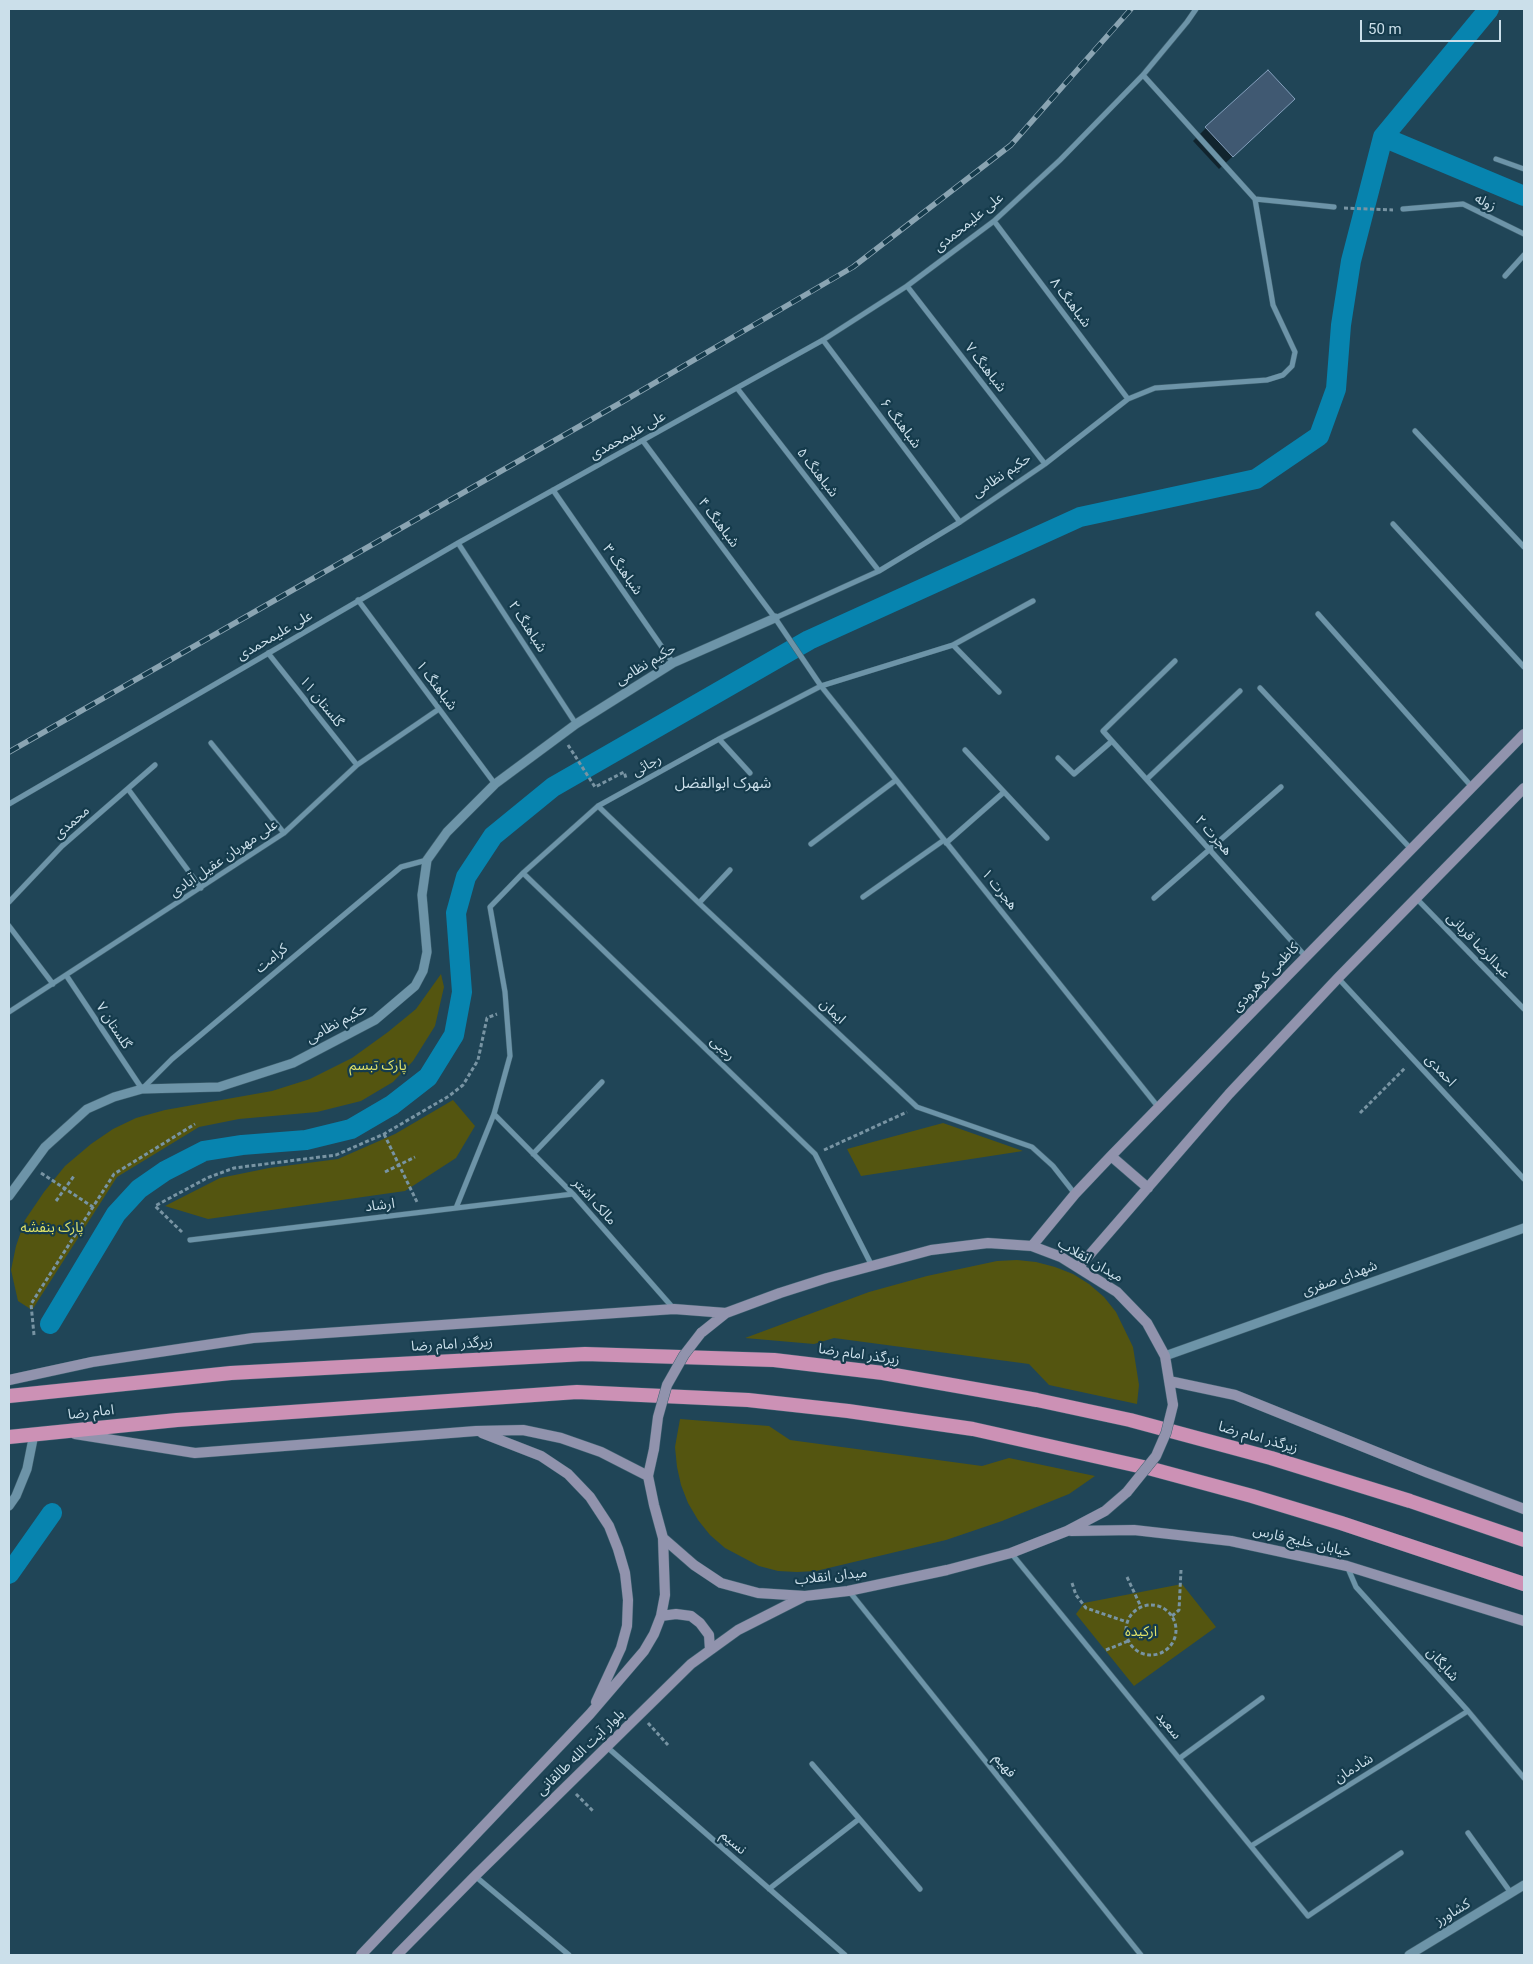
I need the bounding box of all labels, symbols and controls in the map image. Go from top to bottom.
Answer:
scale bar [1363,10,1504,42]
text: 50 m [1368,20,1402,38]
street label: علی علیمحمدی [931,190,1007,256]
street label: زوله [1472,191,1498,215]
street label: شباهنگ ۸ [1046,275,1094,331]
street label: شباهنگ ۷ [961,340,1009,396]
street label: شباهنگ ۶ [876,396,924,452]
street label: علی علیمحمدی [587,408,669,464]
street label: شباهنگ ۵ [793,445,841,501]
street label: حکیم نظامی [969,450,1035,502]
street label: شباهنگ ۴ [694,495,742,551]
street label: شباهنگ ۳ [599,542,645,598]
street label: شباهنگ ۲ [504,598,550,656]
street label: علی علیمحمدی [234,608,316,664]
street label: حکیم نظامی [613,640,679,690]
street label: شباهنگ ۱ [412,658,460,714]
street label: گلستان ۱۱ [296,673,346,731]
street label: رجائی [629,751,665,781]
district label: شهرک ابوالفضل [675,775,771,793]
street label: محمدی [50,803,94,843]
street label: هجرت ۲ [1191,813,1235,859]
street label: علی مهربان عقیل آبادی [167,817,281,901]
street label: هجرت ۱ [977,866,1021,914]
street label: عبدالرضا قربانی [1442,910,1514,982]
street label: کاظمی کرهرودی [1229,940,1303,1016]
street label: کرامت [252,941,292,977]
street label: ایمان [816,996,848,1028]
street label: گلستان ۷ [92,1000,134,1052]
street label: حکیم نظامی [303,1000,371,1048]
street label: رجبی [706,1033,738,1065]
street label: احمدی [1421,1051,1459,1091]
park label: پارک تبسم [349,1058,407,1074]
street label: مالک اشتر [569,1175,619,1229]
street label: ارشاد [364,1196,396,1216]
park label: پارک بنفشه [21,1220,83,1236]
street label: میدان انقلاب [1054,1236,1126,1286]
street label: شهدای صفری [1300,1258,1380,1300]
street label: زیرگذر امام رضا [411,1334,493,1356]
street label: زیرگذر امام رضا [817,1341,901,1369]
street label: امام رضا [67,1402,115,1424]
street label: زیرگذر امام رضا [1216,1419,1300,1457]
street label: خیابان خلیج فارس [1251,1522,1353,1562]
street label: میدان انقلاب [794,1565,868,1589]
park label: ارکیده [1125,1624,1157,1640]
street label: شایگان [1422,1645,1462,1685]
street label: بلوار آیت الله طالقانی [533,1706,629,1800]
street label: سعید [1152,1709,1184,1743]
street label: فهیم [989,1750,1019,1782]
street label: شادمان [1331,1751,1377,1787]
street label: نسیم [717,1827,749,1859]
street label: کشاورز [1432,1896,1474,1930]

